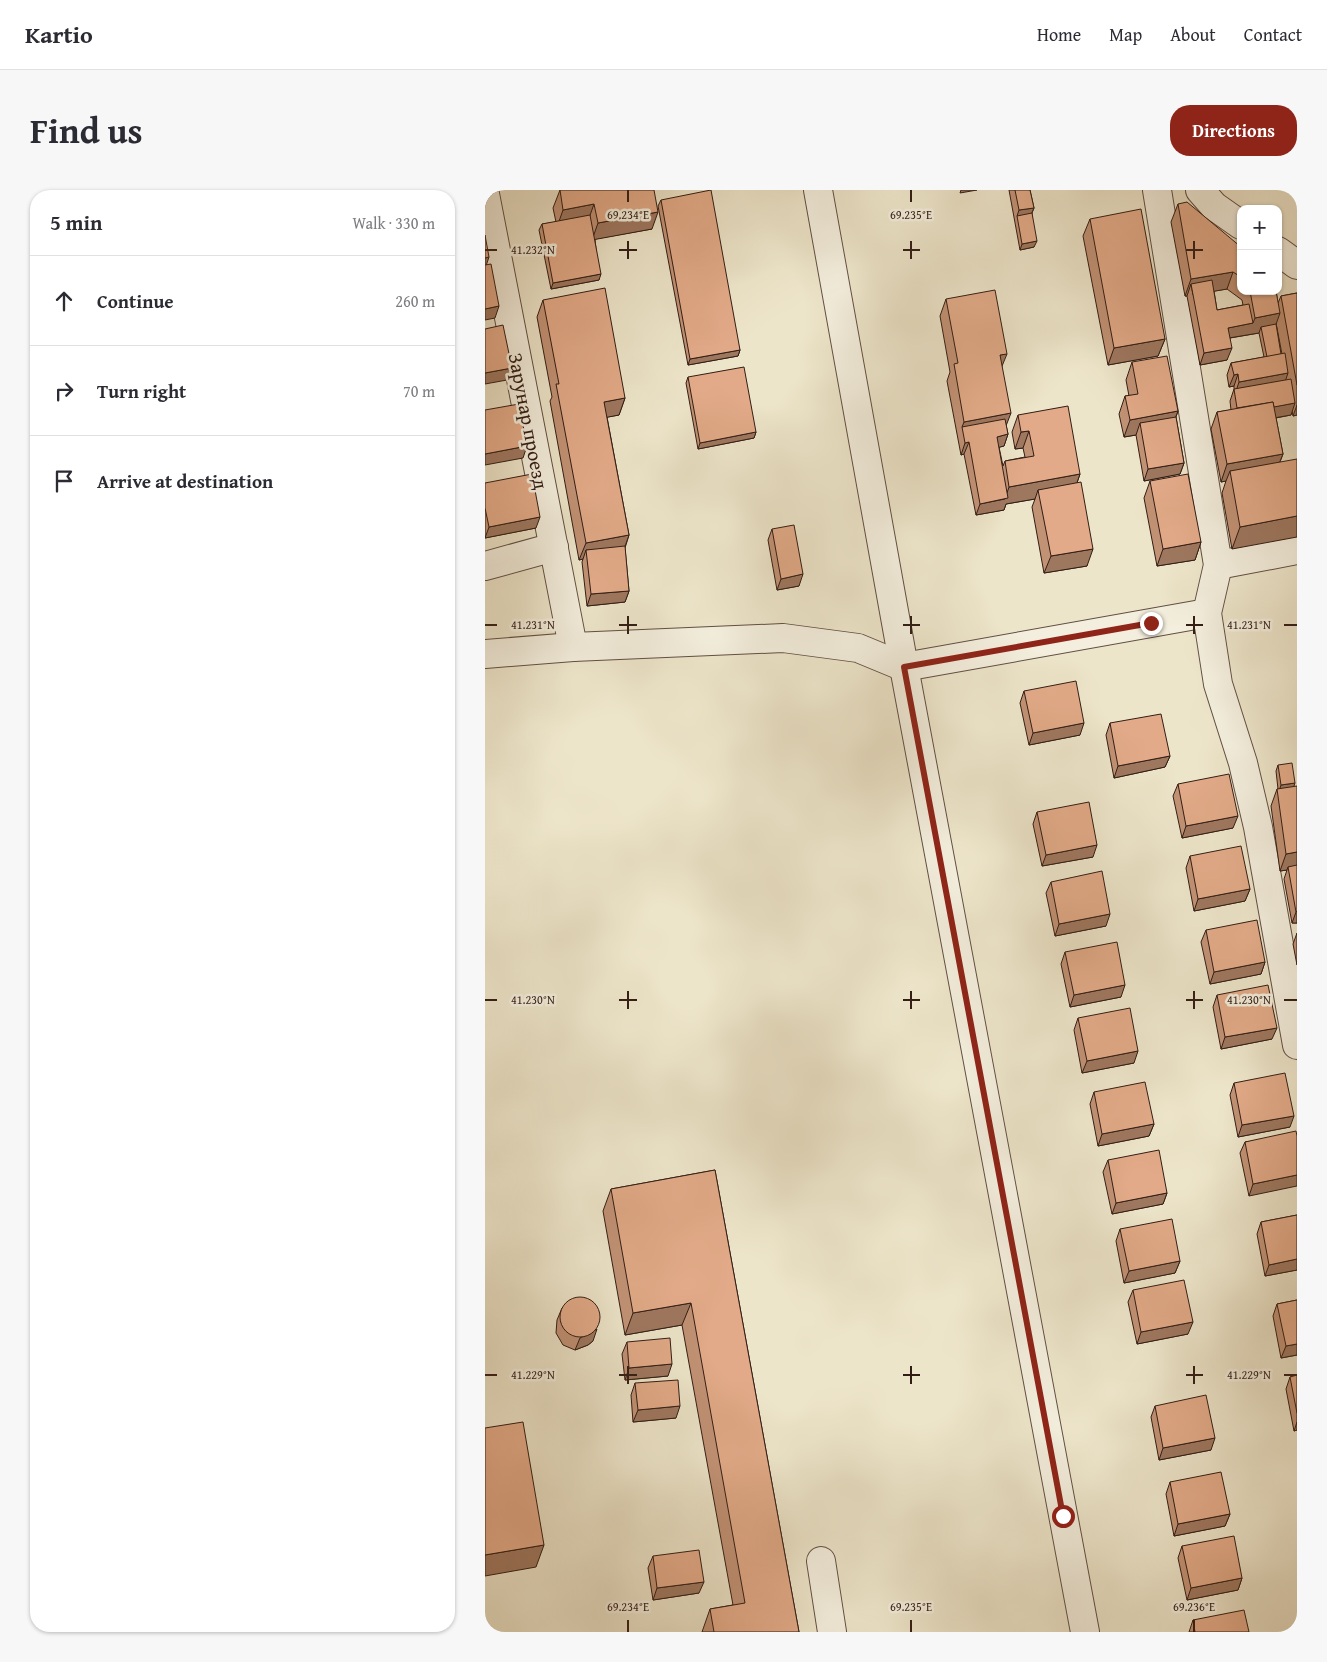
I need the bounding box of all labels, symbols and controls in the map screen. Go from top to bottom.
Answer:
text: Kartio [25,17,93,52]
text: Home [1037,21,1081,48]
text: Map [1109,21,1142,48]
text: About [1170,21,1216,48]
text: Contact [1244,21,1302,48]
text: Find us [30,105,143,156]
button: Directions [1170,105,1297,156]
map controls [1237,205,1282,295]
button: + [1237,205,1282,250]
text: 69.234°E [607,206,649,223]
text: 69.235°E [890,206,932,223]
text: 5 min [50,207,102,238]
text: Walk · 330 m [352,211,435,235]
text: 41.232°N [511,241,555,258]
button: − [1237,250,1282,295]
icon: ahead [50,287,78,315]
text: Continue [97,287,174,315]
text: 260 m [395,289,435,313]
street label: Зарунар проезд [502,350,556,492]
icon: right [50,377,78,405]
text: Turn right [97,377,186,405]
text: 70 m [403,379,435,403]
icon: arrive [50,467,78,495]
text: Arrive at destination [97,467,273,495]
route end [1140,612,1163,635]
text: 41.231°N [511,616,555,633]
text: 41.231°N [1227,616,1271,633]
text: 41.230°N [511,991,555,1008]
text: 41.230°N [1227,991,1271,1008]
text: 41.229°N [511,1366,555,1383]
text: 41.229°N [1227,1366,1271,1383]
route start [1052,1505,1075,1528]
text: 69.234°E [607,1598,649,1615]
text: 69.235°E [890,1598,932,1615]
text: 69.236°E [1173,1598,1215,1615]

